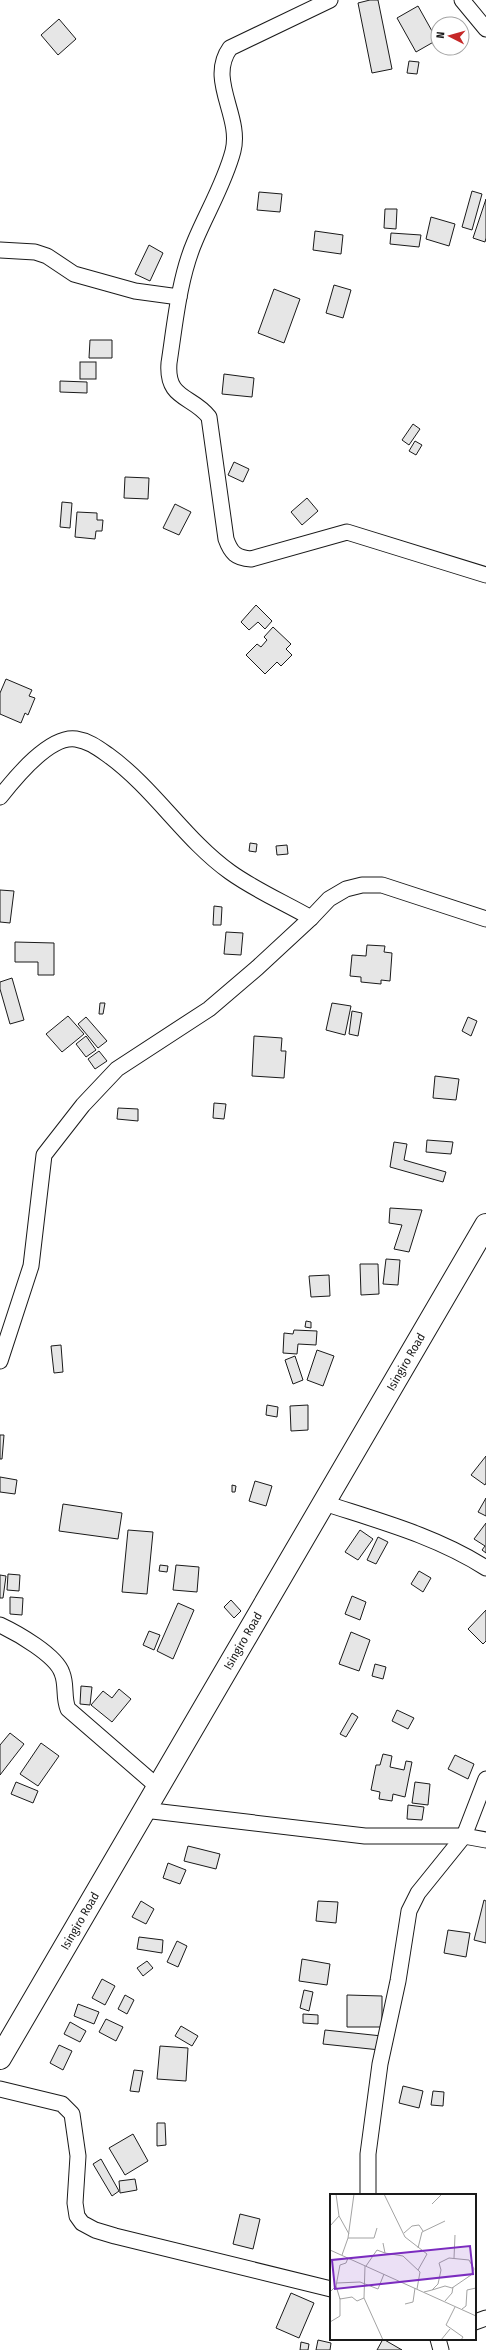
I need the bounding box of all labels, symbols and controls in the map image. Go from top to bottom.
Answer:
north arrow [430,16,470,56]
text: N [434,31,447,39]
street label: Isingiro Road [384,1331,428,1393]
street label: Isingiro Road [221,1610,265,1672]
street label: Isingiro Road [58,1890,102,1952]
inset map [330,2194,476,2340]

